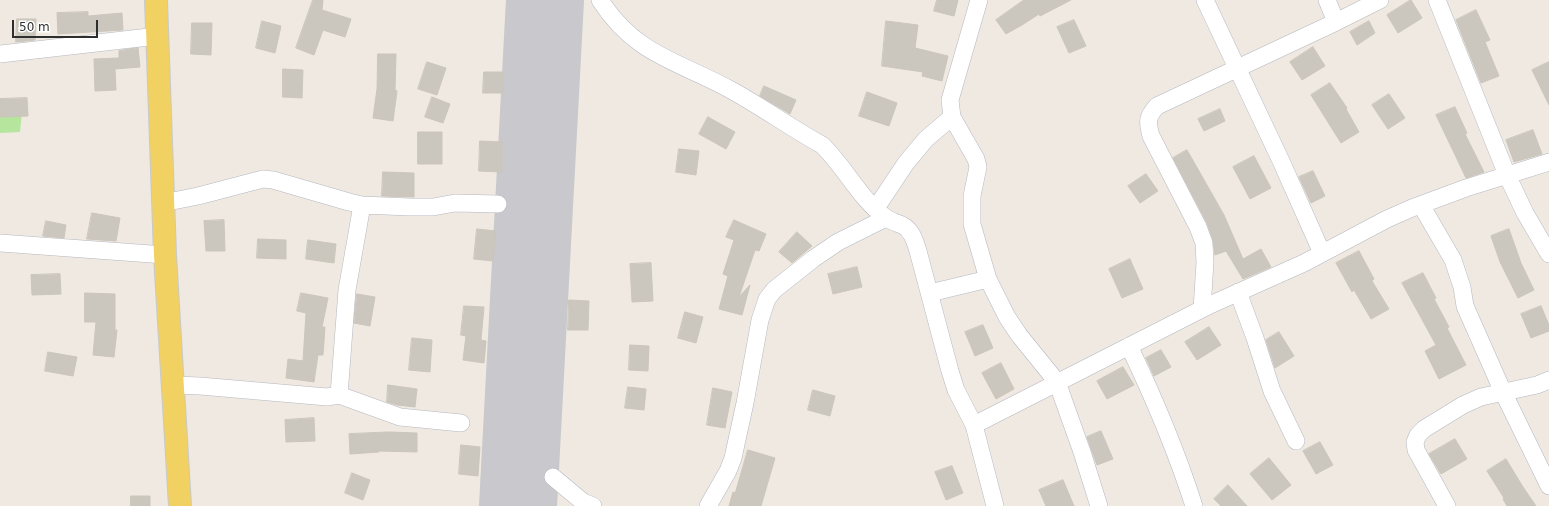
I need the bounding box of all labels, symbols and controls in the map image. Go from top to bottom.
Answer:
scale bar [14,12,100,38]
text: 50 m [19,20,50,34]

